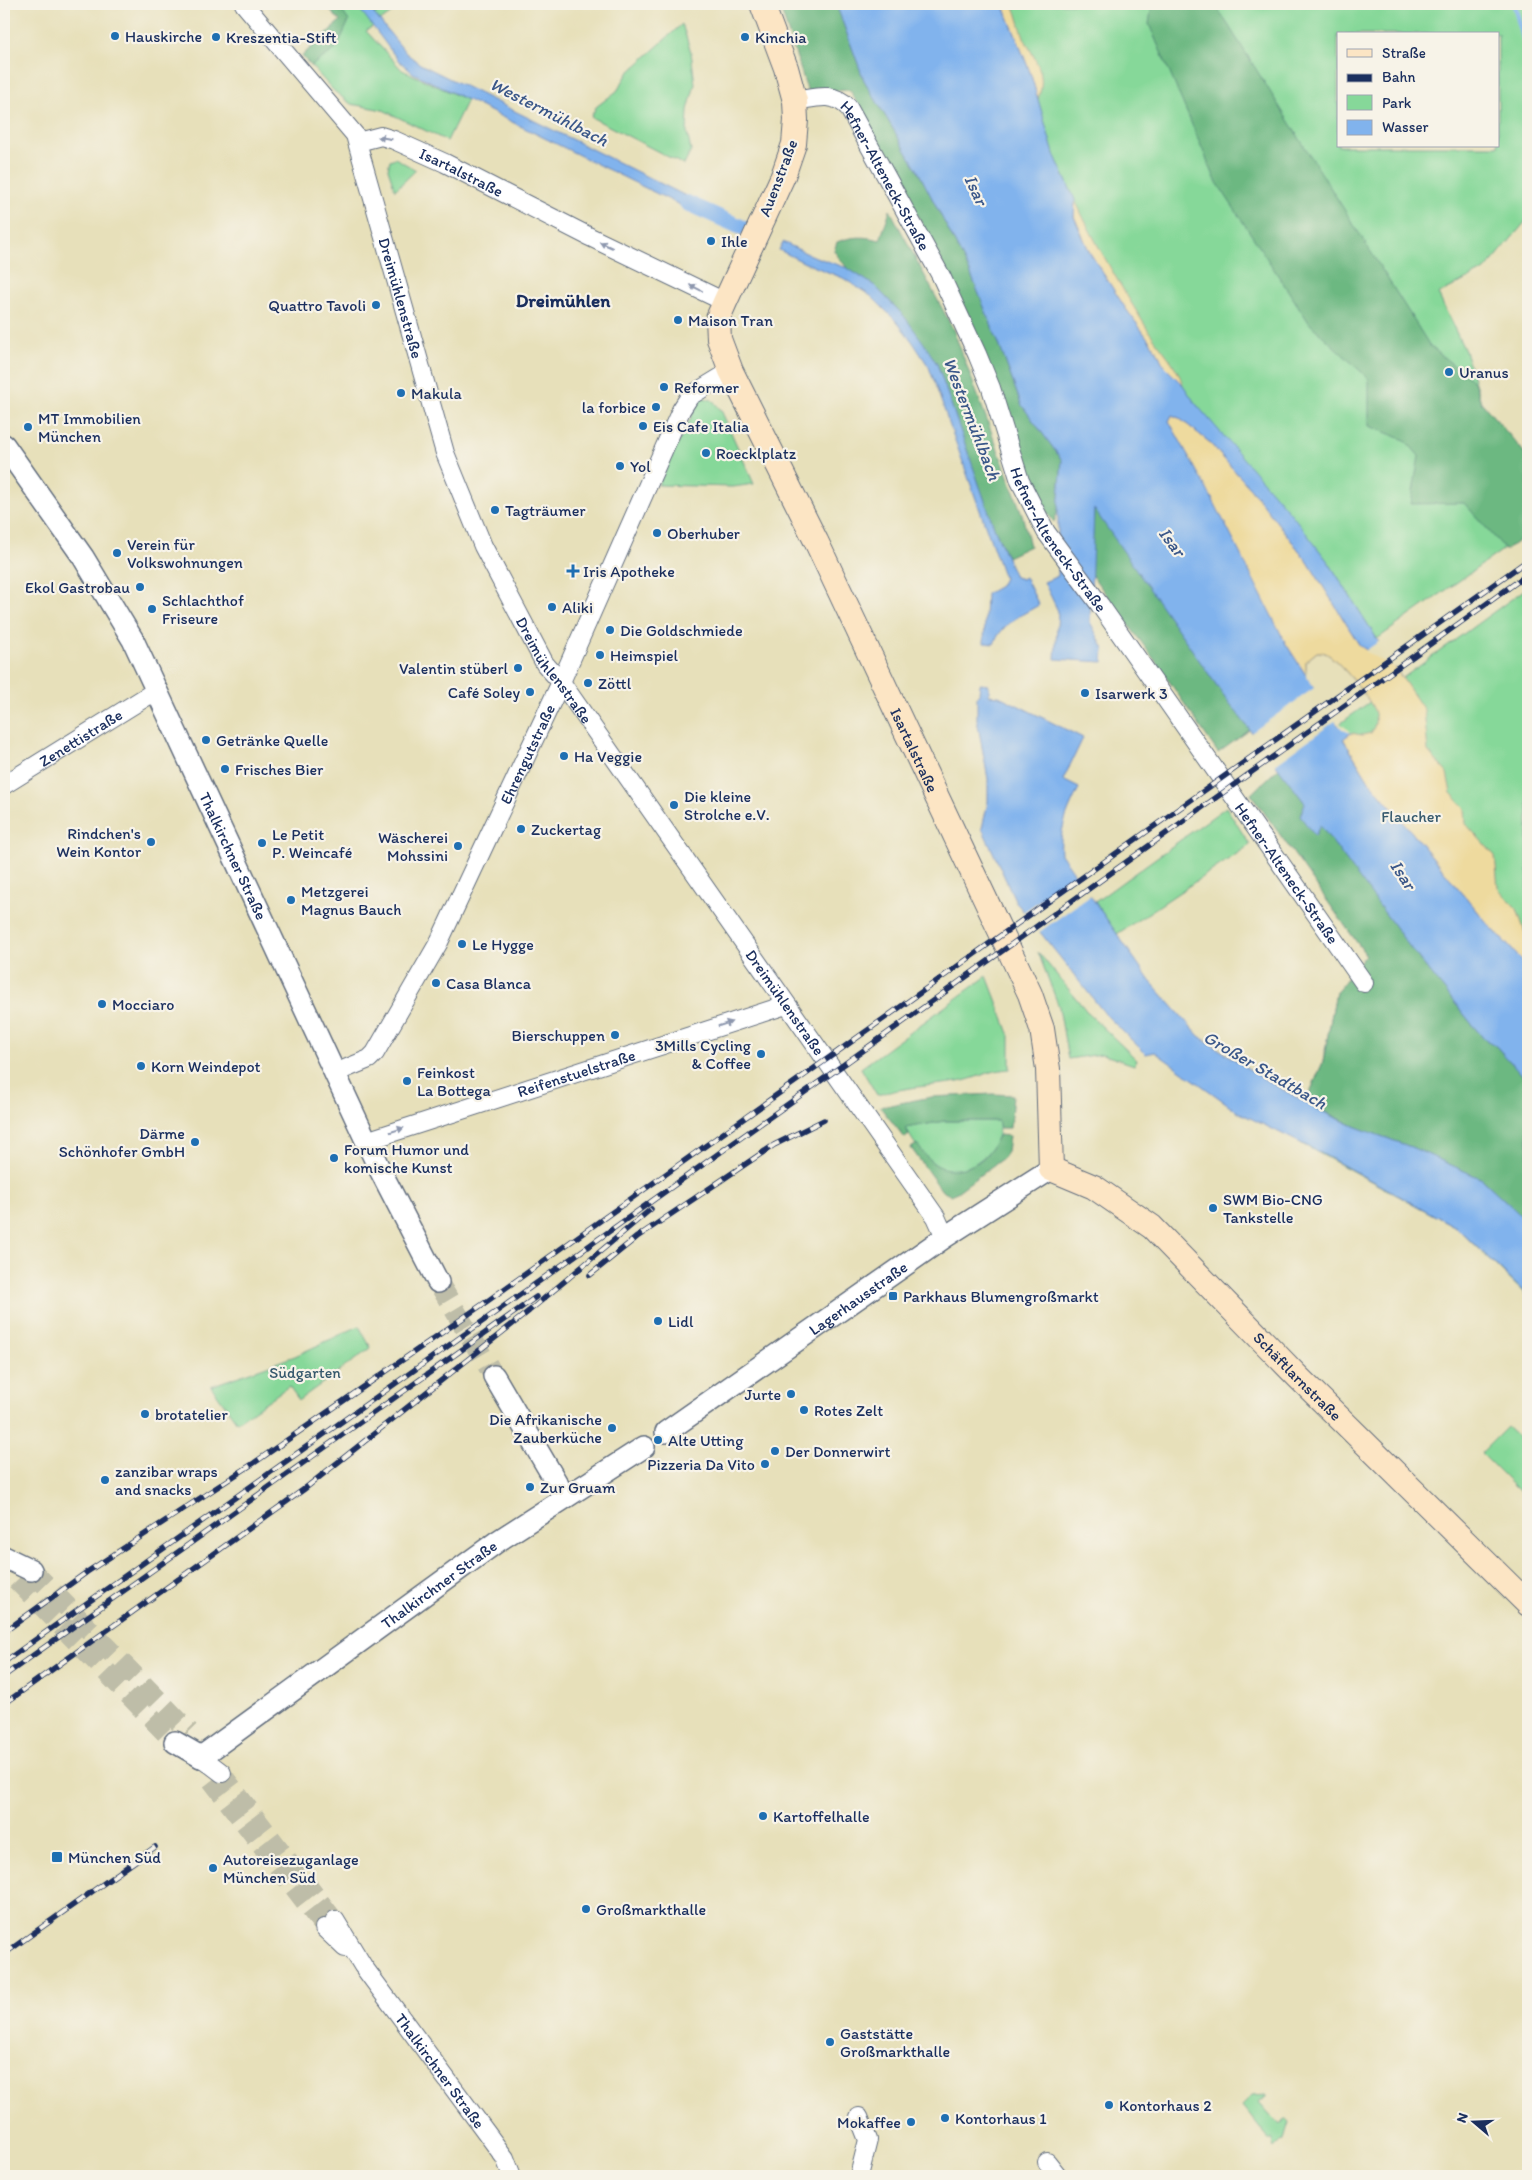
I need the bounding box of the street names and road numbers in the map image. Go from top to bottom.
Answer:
street label: Hefner-Alteneck-Straße [837,96,934,254]
street label: Auenstraße [755,137,801,219]
street label: Isartalstraße [417,143,507,201]
street label: Dreimühlenstraße [375,235,427,361]
street label: Hefner-Alteneck-Straße [1007,465,1111,615]
street label: Dreimühlenstraße [512,613,597,727]
street label: Ehrengutstraße [496,701,559,807]
street label: Zenettistraße [35,705,125,770]
street label: Isartalstraße [887,705,943,795]
street label: Thalkirchner Straße [196,789,271,923]
street label: Hefner-Alteneck-Straße [1231,799,1343,947]
street label: Dreimühlenstraße [742,946,829,1059]
street label: Reifenstuelstraße [515,1045,638,1101]
street label: Lagerhausstraße [805,1257,911,1339]
street label: Schäftlarnstraße [1250,1328,1346,1425]
street label: Thalkirchner Straße [377,1536,500,1633]
street label: Thalkirchner Straße [392,2009,489,2132]

